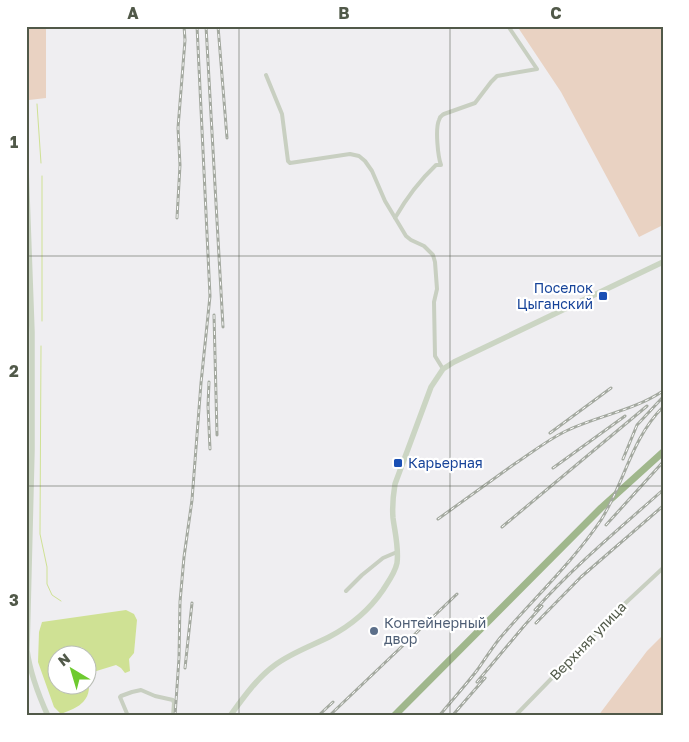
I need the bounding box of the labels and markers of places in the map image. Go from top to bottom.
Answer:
place label: Поселок Цыганский [517,279,593,312]
marker: Поселок Цыганский [597,290,609,302]
place label: Карьерная [408,454,483,471]
marker: Карьерная [392,457,404,469]
place label: Контейнерный двор [384,614,486,647]
marker: Контейнерный двор [368,625,380,637]

